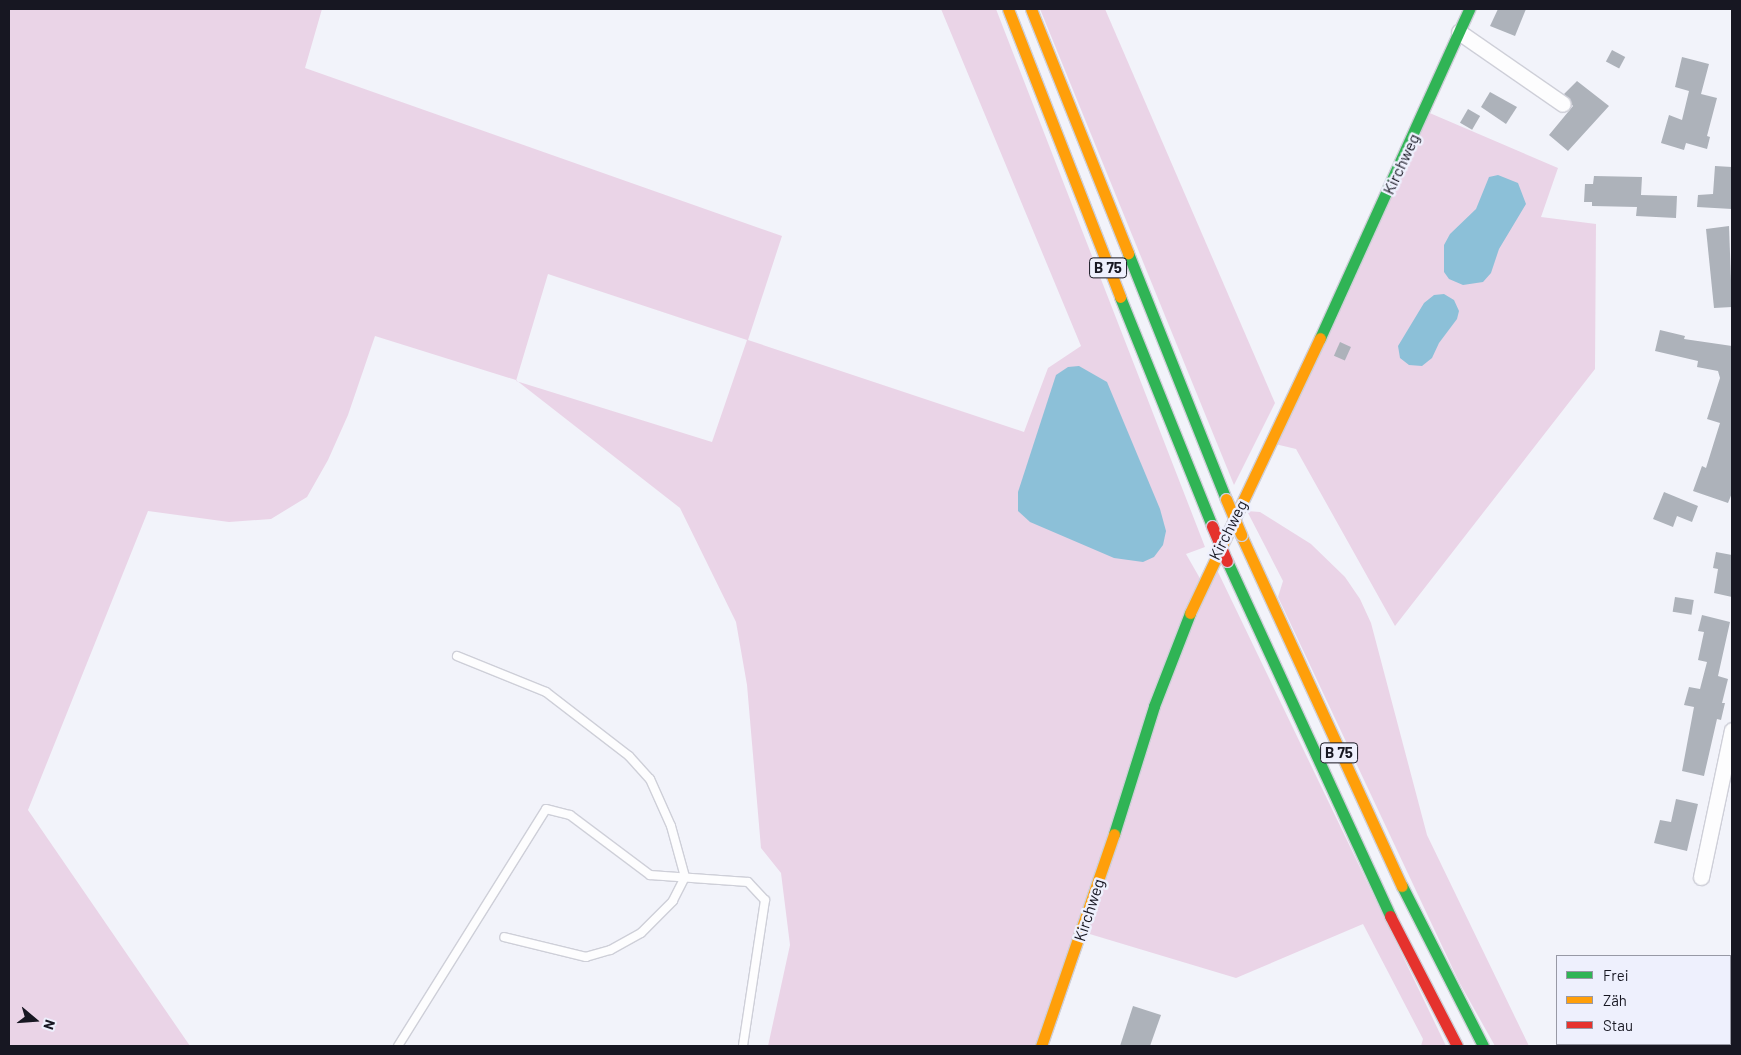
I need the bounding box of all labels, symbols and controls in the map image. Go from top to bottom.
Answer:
street label: Kirchweg [1379,131,1423,197]
road number: B 75 [1088,256,1128,280]
street label: Kirchweg [1205,497,1251,563]
road number: B 75 [1319,740,1359,766]
street label: Kirchweg [1070,876,1108,944]
legend [1556,955,1731,1045]
text: Frei [1603,966,1629,984]
text: Zäh [1603,991,1627,1009]
north arrow [10,995,60,1045]
text: Stau [1603,1016,1633,1034]
text: N [40,1018,59,1032]

